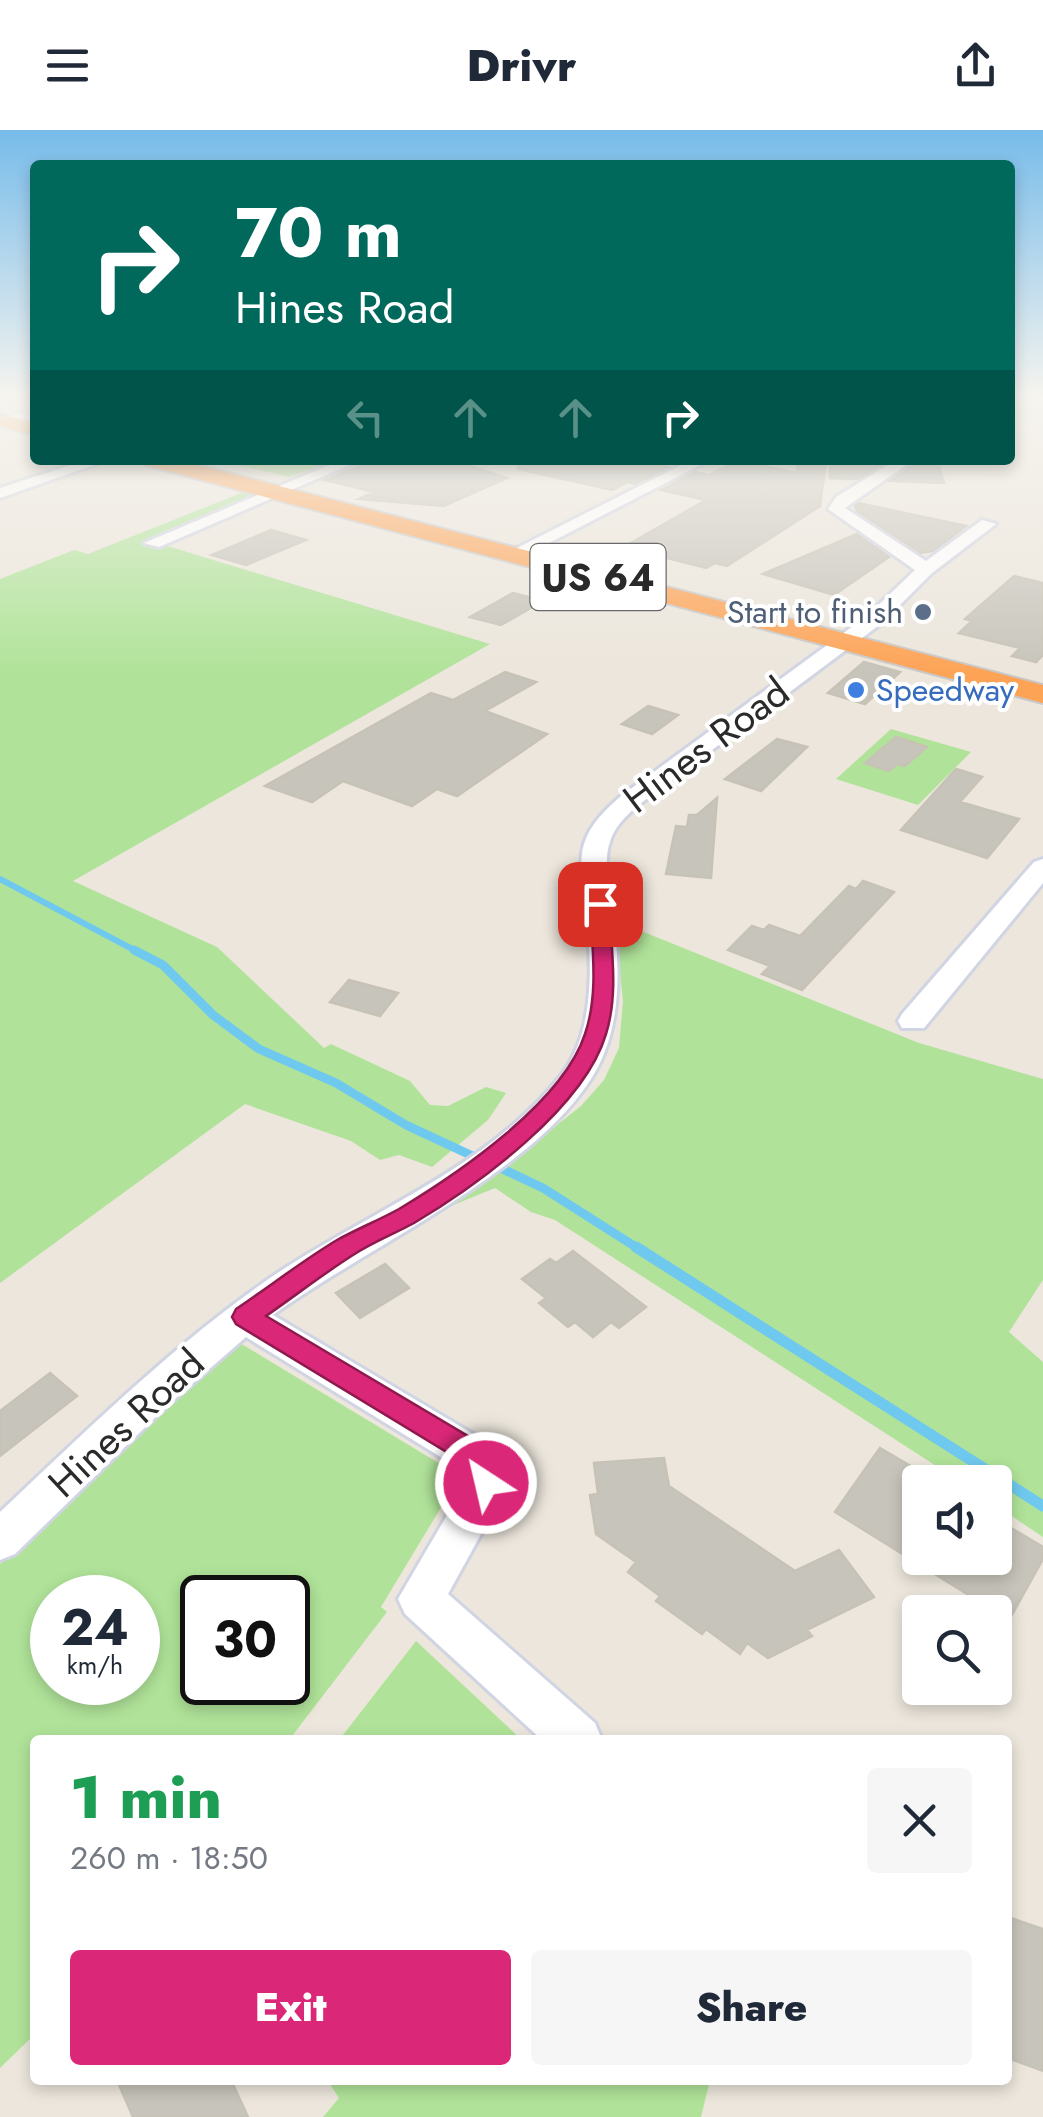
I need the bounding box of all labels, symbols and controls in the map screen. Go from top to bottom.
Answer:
text: Drivr [466,33,577,98]
icon: menu [40,38,95,93]
icon: share [948,38,1003,93]
text: 70 m [235,182,402,283]
icon: right [70,200,200,330]
text: Hines Road [235,275,454,340]
icon: left [338,390,393,445]
icon: ahead [443,390,498,445]
icon: ahead [548,390,603,445]
icon: right [653,390,708,445]
road number: US 64 [530,544,666,610]
place label: Start to finish [727,589,903,635]
marker: Start to finish [912,601,934,623]
street label: Hines Road [611,663,801,827]
place label: Speedway [876,667,1015,713]
marker: Speedway [845,679,867,701]
pin [558,862,643,947]
icon: arrive [573,877,628,932]
street label: Hines Road [35,1335,217,1511]
position arrow [434,1431,538,1535]
map controls [902,1465,1012,1705]
button: sound [902,1465,1012,1575]
speed limit sign: 30 [180,1575,310,1705]
text: 24 [61,1591,129,1664]
button: search [902,1595,1012,1705]
text: km/h [67,1647,123,1683]
text: 1 min [70,1754,222,1841]
button: close [867,1768,972,1873]
text: 260 m · 18:50 [70,1835,268,1881]
button: Exit [70,1950,511,2065]
button: Share [531,1950,972,2065]

